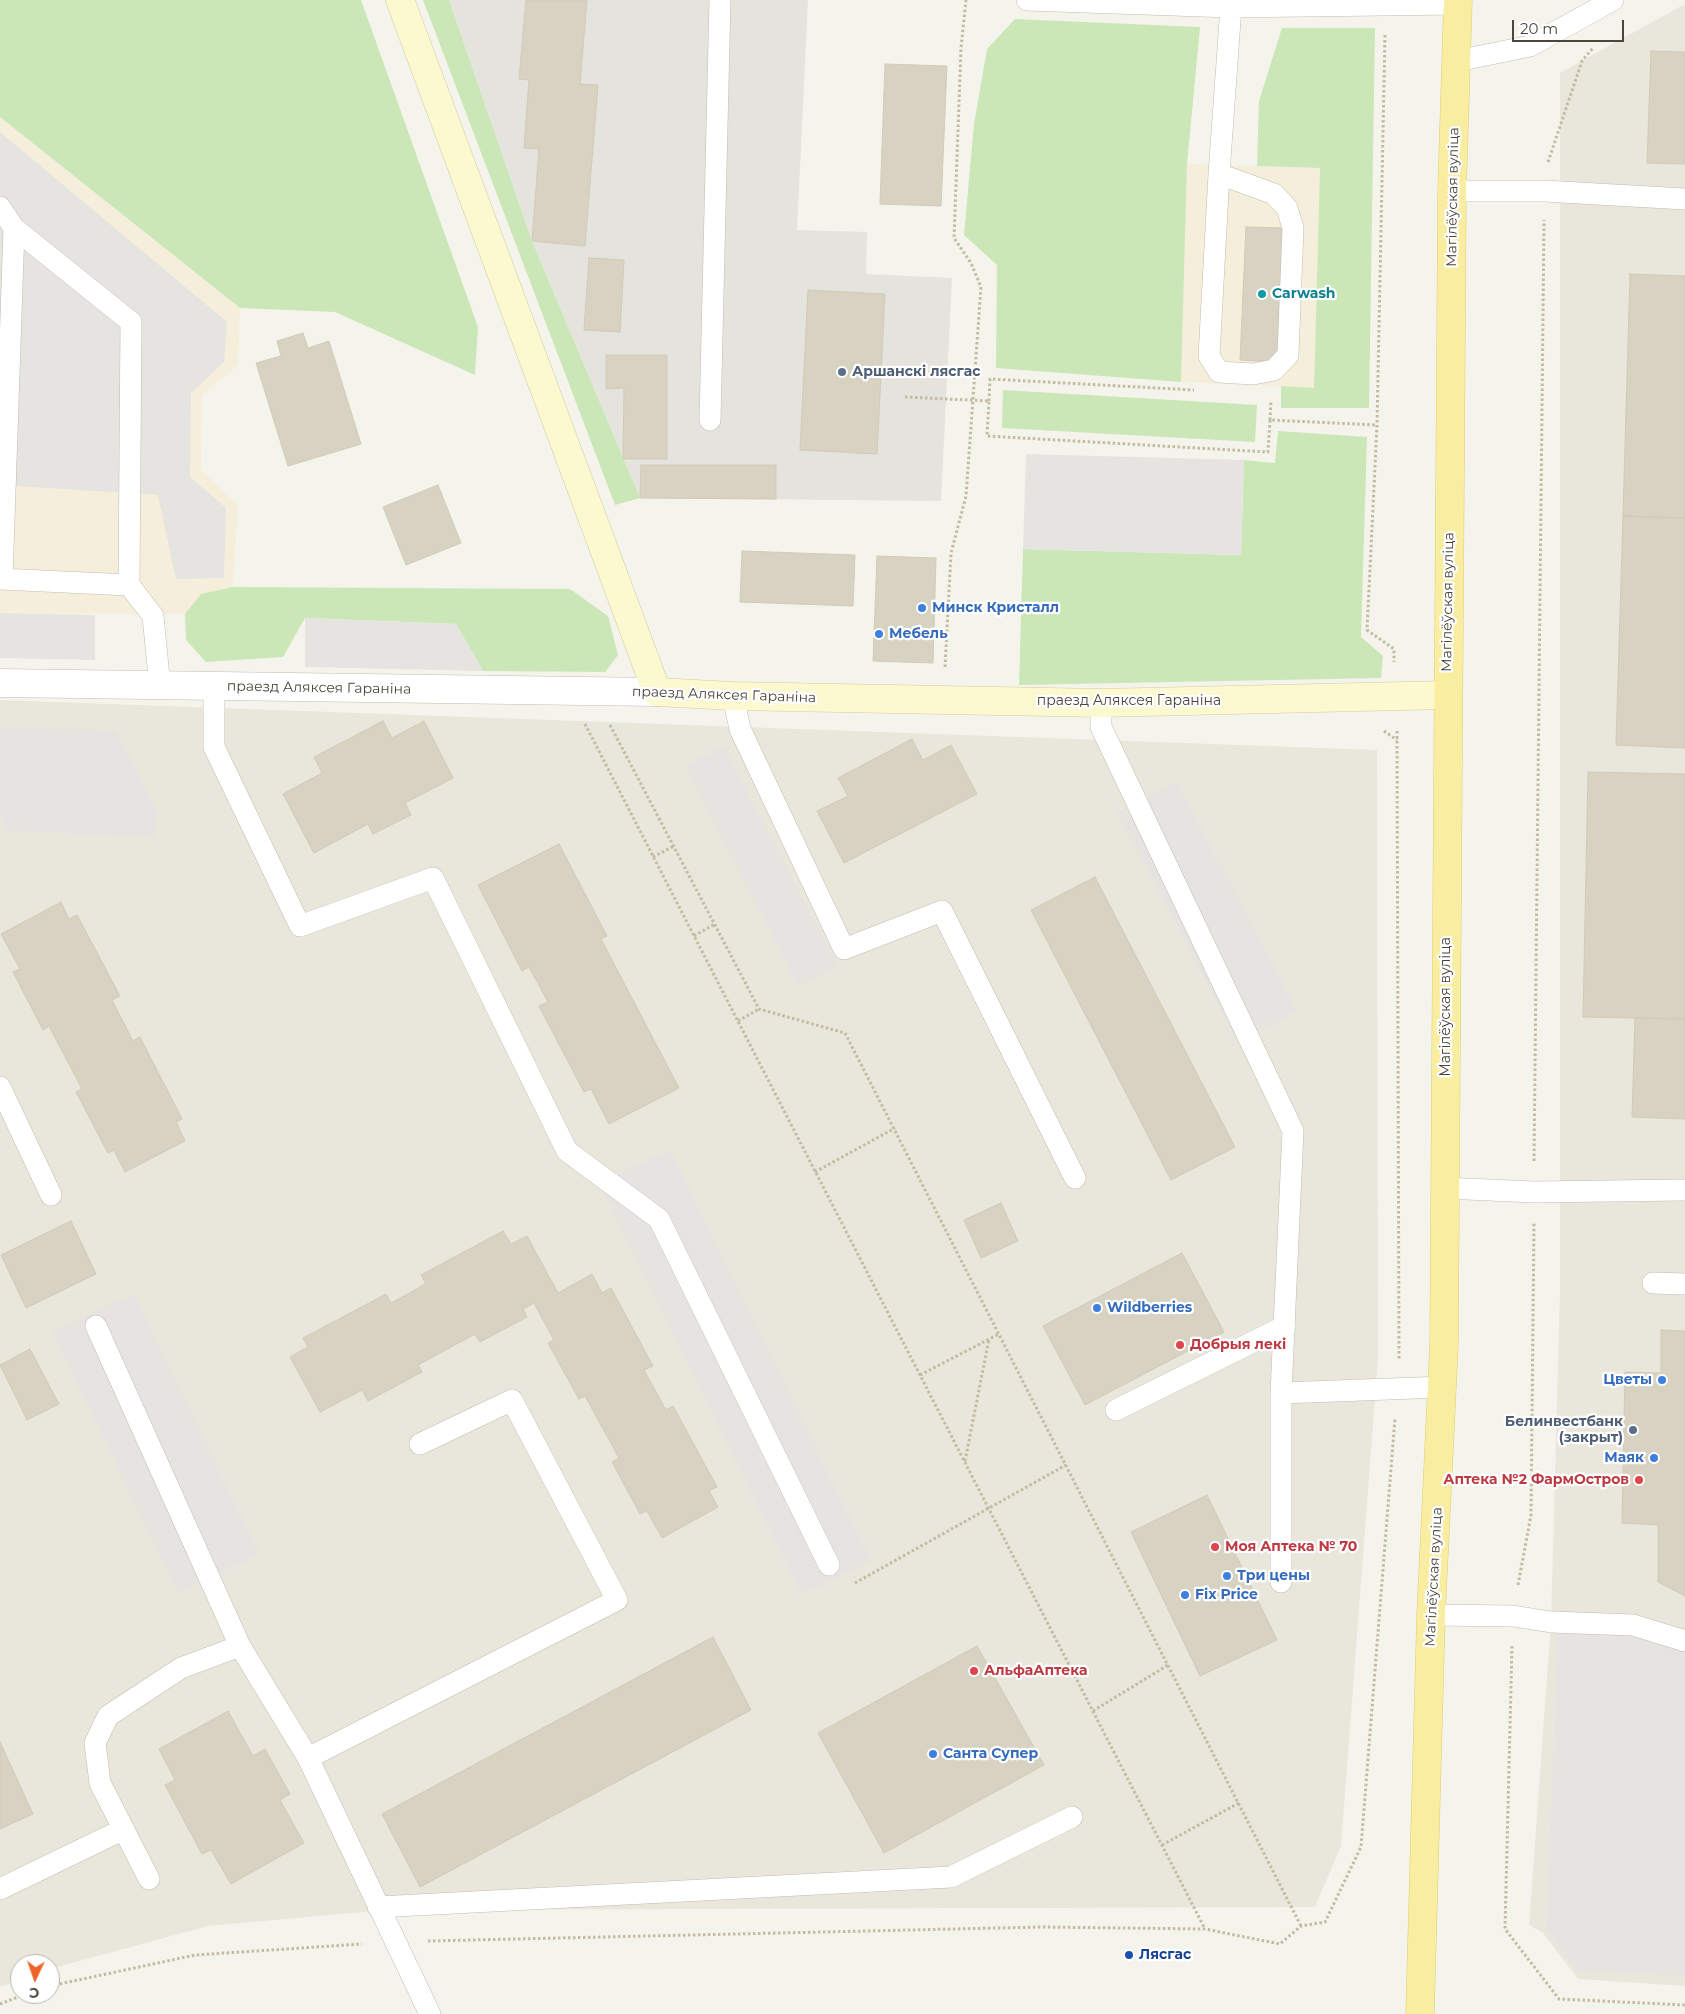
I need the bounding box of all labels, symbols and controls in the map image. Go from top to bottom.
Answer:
scale bar [1515,10,1628,42]
text: 20 m [1520,19,1558,38]
street label: Магілёўская вуліца [1443,127,1463,267]
place label: Carwash [1272,286,1336,302]
marker: Carwash [1256,288,1268,300]
place label: Аршанскі лясгас [852,364,981,380]
marker: Аршанскі лясгас [836,366,848,378]
street label: Магілёўская вуліца [1438,532,1458,672]
place label: Минск Кристалл [932,600,1059,616]
marker: Минск Кристалл [916,602,928,614]
place label: Мебель [889,626,948,642]
marker: Мебель [873,628,885,640]
street label: праезд Аляксея Гараніна [227,678,411,698]
street label: праезд Аляксея Гараніна [632,683,816,707]
street label: праезд Аляксея Гараніна [1037,693,1221,709]
street label: Магілёўская вуліца [1438,937,1454,1077]
place label: Wildberries [1107,1300,1192,1316]
marker: Wildberries [1091,1302,1103,1314]
place label: Добрыя лекі [1190,1337,1286,1353]
marker: Добрыя лекі [1174,1339,1186,1351]
place label: Цветы [1603,1372,1652,1388]
marker: Цветы [1656,1374,1668,1386]
place label: Белинвестбанк (закрыт) [1505,1414,1623,1446]
marker: Белинвестбанк (закрыт) [1627,1424,1639,1436]
place label: Маяк [1604,1450,1644,1466]
marker: Маяк [1648,1452,1660,1464]
place label: Аптека №2 ФармОстров [1443,1472,1629,1488]
marker: Аптека №2 ФармОстров [1633,1474,1645,1486]
street label: Магілёўская вуліца [1422,1507,1446,1647]
place label: Моя Аптека № 70 [1225,1539,1357,1555]
marker: Моя Аптека № 70 [1209,1541,1221,1553]
place label: Три цены [1237,1568,1310,1584]
marker: Три цены [1221,1570,1233,1582]
place label: Fix Price [1195,1587,1258,1603]
marker: Fix Price [1179,1589,1191,1601]
place label: АльфаАптека [984,1663,1088,1679]
marker: АльфаАптека [968,1665,980,1677]
place label: Санта Супер [943,1746,1038,1762]
marker: Санта Супер [927,1748,939,1760]
place label: Лясгас [1139,1947,1191,1963]
marker: Лясгас [1123,1949,1135,1961]
north arrow [10,1954,60,2004]
text: С [29,1984,40,2002]

